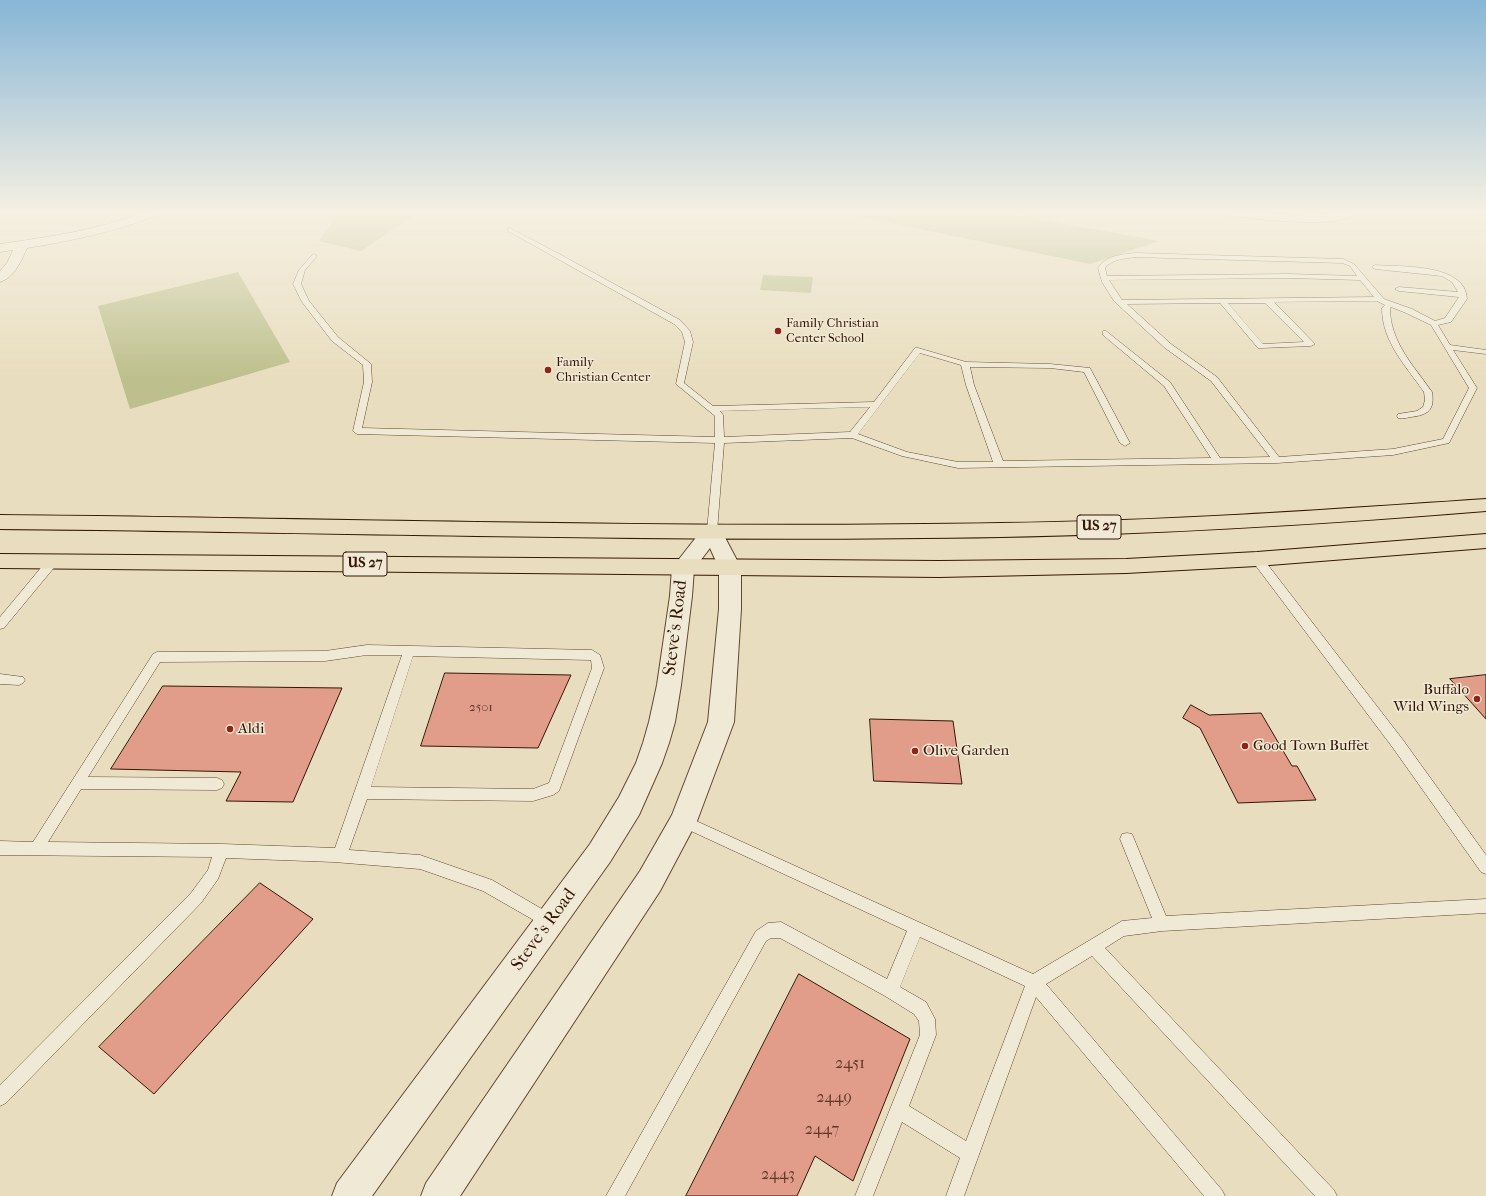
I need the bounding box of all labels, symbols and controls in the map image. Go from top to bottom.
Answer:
place label: Family Christian Center School [786,316,879,347]
marker: Family Christian Center School [773,326,783,336]
place label: Family Christian Center [556,355,650,386]
marker: Family Christian Center [543,365,553,375]
road number: US 27 [1077,515,1121,539]
road number: US 27 [343,552,387,576]
street label: Steve's Road [659,579,693,677]
place label: Buffalo Wild Wings [1393,681,1469,716]
marker: Buffalo Wild Wings [1472,694,1482,704]
house number: 2501 [469,700,493,716]
place label: Aldi [238,720,264,738]
marker: Aldi [225,724,235,734]
place label: Good Town Buffet [1253,737,1369,755]
marker: Good Town Buffet [1240,741,1250,751]
place label: Olive Garden [923,742,1009,760]
marker: Olive Garden [910,746,920,756]
street label: Steve's Road [507,885,581,975]
house number: 2451 [835,1054,865,1074]
house number: 2449 [816,1088,852,1108]
house number: 2447 [805,1120,839,1140]
house number: 2443 [761,1165,795,1185]

